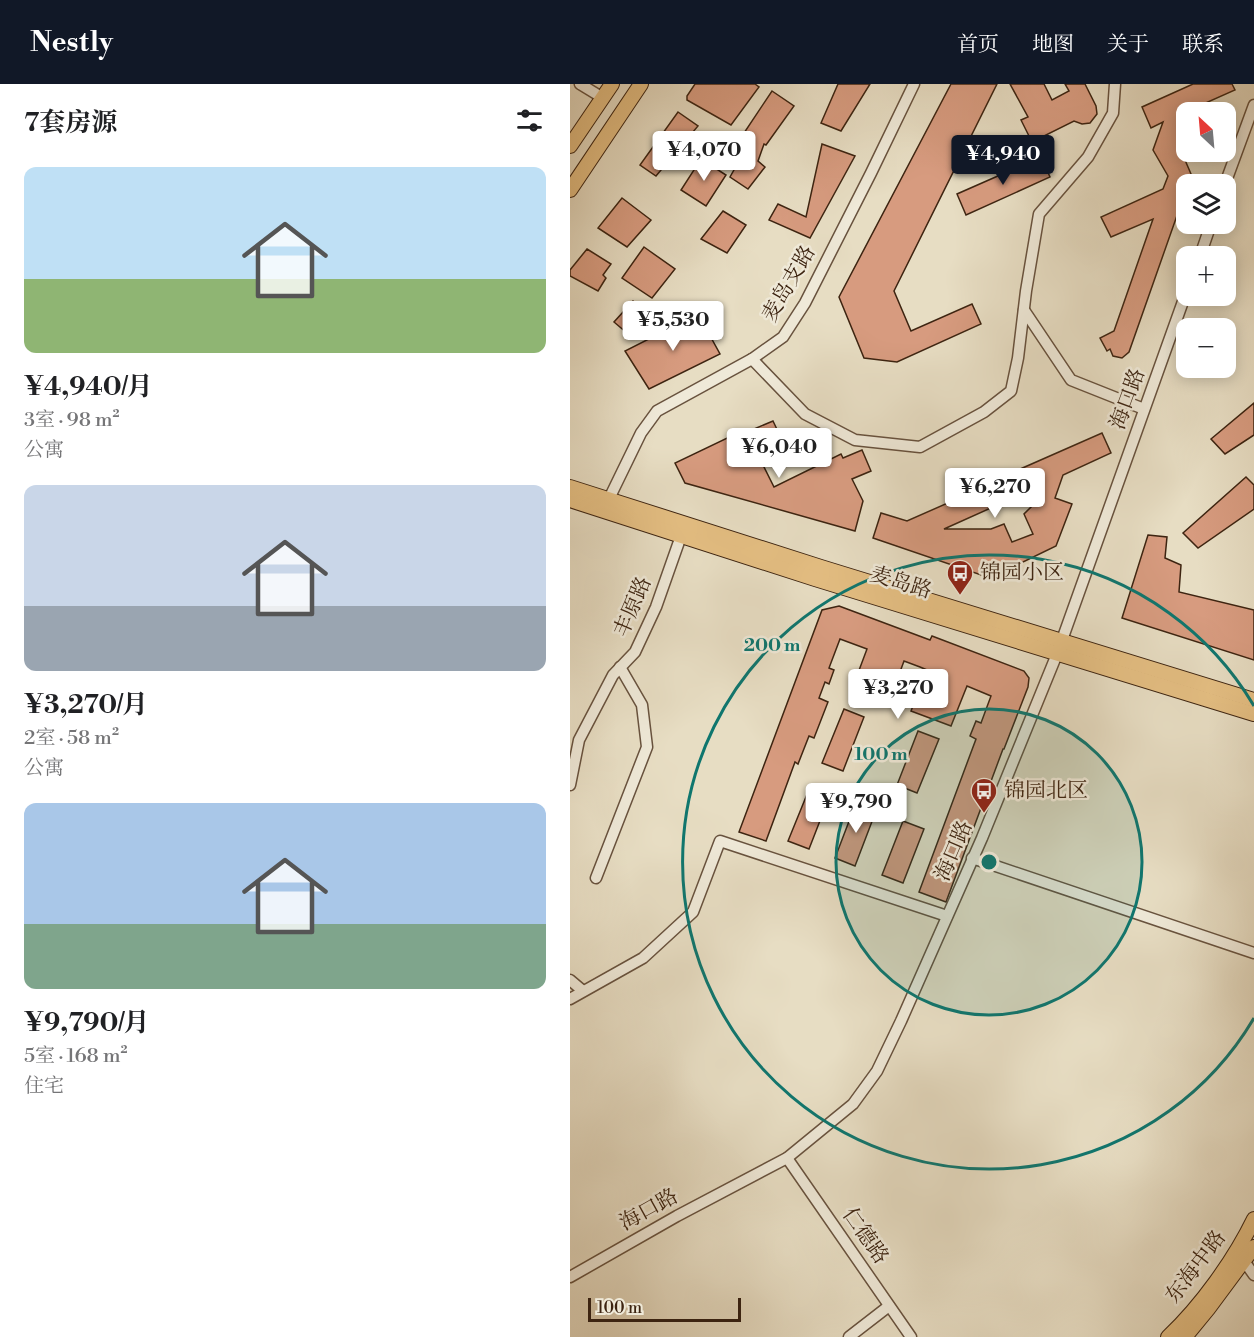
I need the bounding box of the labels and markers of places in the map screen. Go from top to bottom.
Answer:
pin: ¥4,070 [655,131,753,182]
pin: ¥4,940 [954,135,1052,186]
pin: ¥5,530 [624,301,722,352]
pin: ¥6,040 [730,428,828,479]
pin: ¥6,270 [946,468,1044,519]
bus stop icon: 锦园小区 [945,558,975,596]
place label: 锦园小区 [980,560,1064,586]
pin: ¥3,270 [849,669,947,720]
bus stop icon: 锦园北区 [969,776,999,814]
place label: 锦园北区 [1004,778,1088,804]
pin: ¥9,790 [807,783,905,834]
centre of rings [979,852,999,872]

